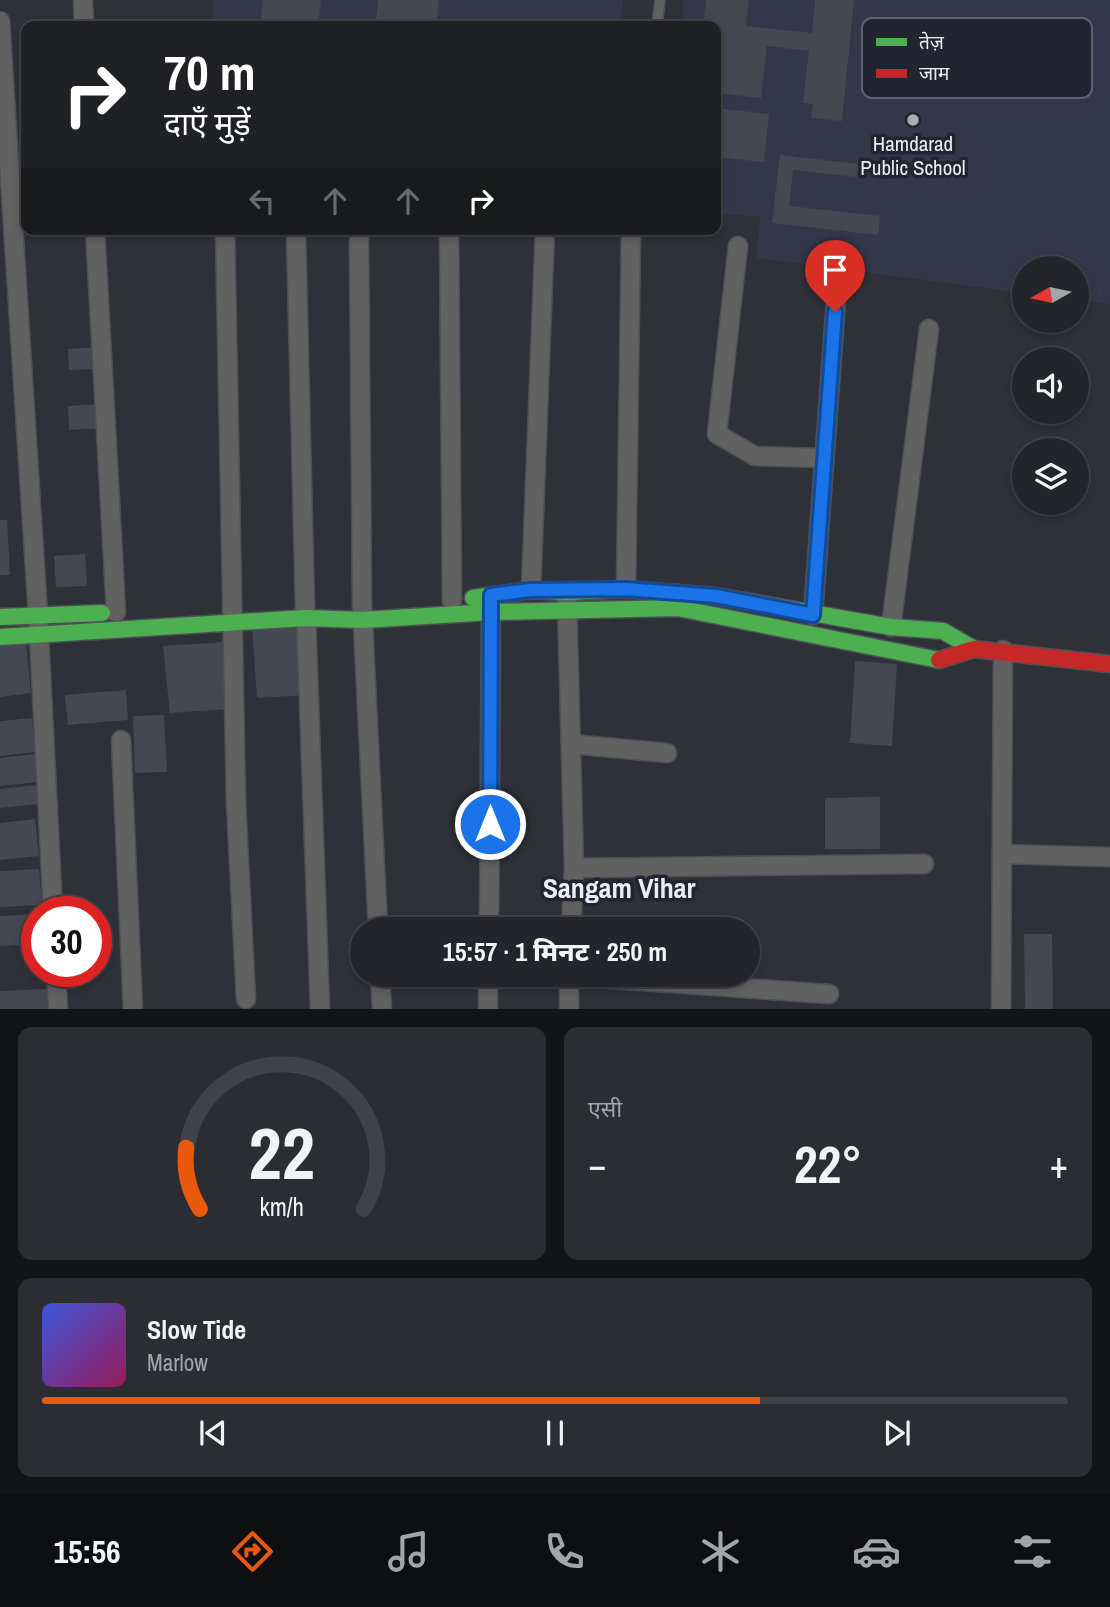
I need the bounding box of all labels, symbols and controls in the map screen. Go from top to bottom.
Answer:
legend [862,18,1092,98]
text: तेज़ [919,29,945,55]
text: 70 m [164,39,256,105]
icon: right [49,49,140,140]
text: जाम [919,60,950,86]
text: दाएँ मुड़ें [164,102,251,145]
marker: Hamdarad Public School [905,112,921,128]
place label: Hamdarad Public School [860,129,966,182]
icon: left [243,182,281,220]
icon: ahead [316,182,354,220]
icon: ahead [389,182,427,220]
icon: right [462,182,500,220]
pin [805,240,865,312]
icon: arrive [816,251,854,289]
north arrow [1012,256,1088,332]
map controls [1012,256,1089,515]
button: sound [1012,347,1089,424]
button: layers [1012,438,1089,515]
position arrow [453,787,527,861]
district label: Sangam Vihar [543,869,695,907]
speed limit sign: 30 [21,896,112,987]
text: 15:57 · 1 मिनट · 250 m [443,934,667,969]
text: एसी [588,1093,622,1124]
text: 22 [249,1105,315,1203]
text: 22° [794,1129,862,1199]
text: − [588,1139,606,1190]
text: + [1050,1139,1068,1190]
text: km/h [260,1190,304,1224]
text: Slow Tide [147,1312,246,1347]
text: Marlow [147,1347,208,1378]
icon: previous [194,1414,232,1452]
icon: pause [536,1414,574,1452]
icon: next [878,1414,916,1452]
icon: directions [228,1527,277,1576]
icon: music [384,1527,433,1576]
icon: phone [540,1527,589,1576]
icon: climate [696,1527,745,1576]
icon: car [852,1527,901,1576]
icon: filters [1008,1527,1057,1576]
text: 15:56 [53,1530,121,1573]

